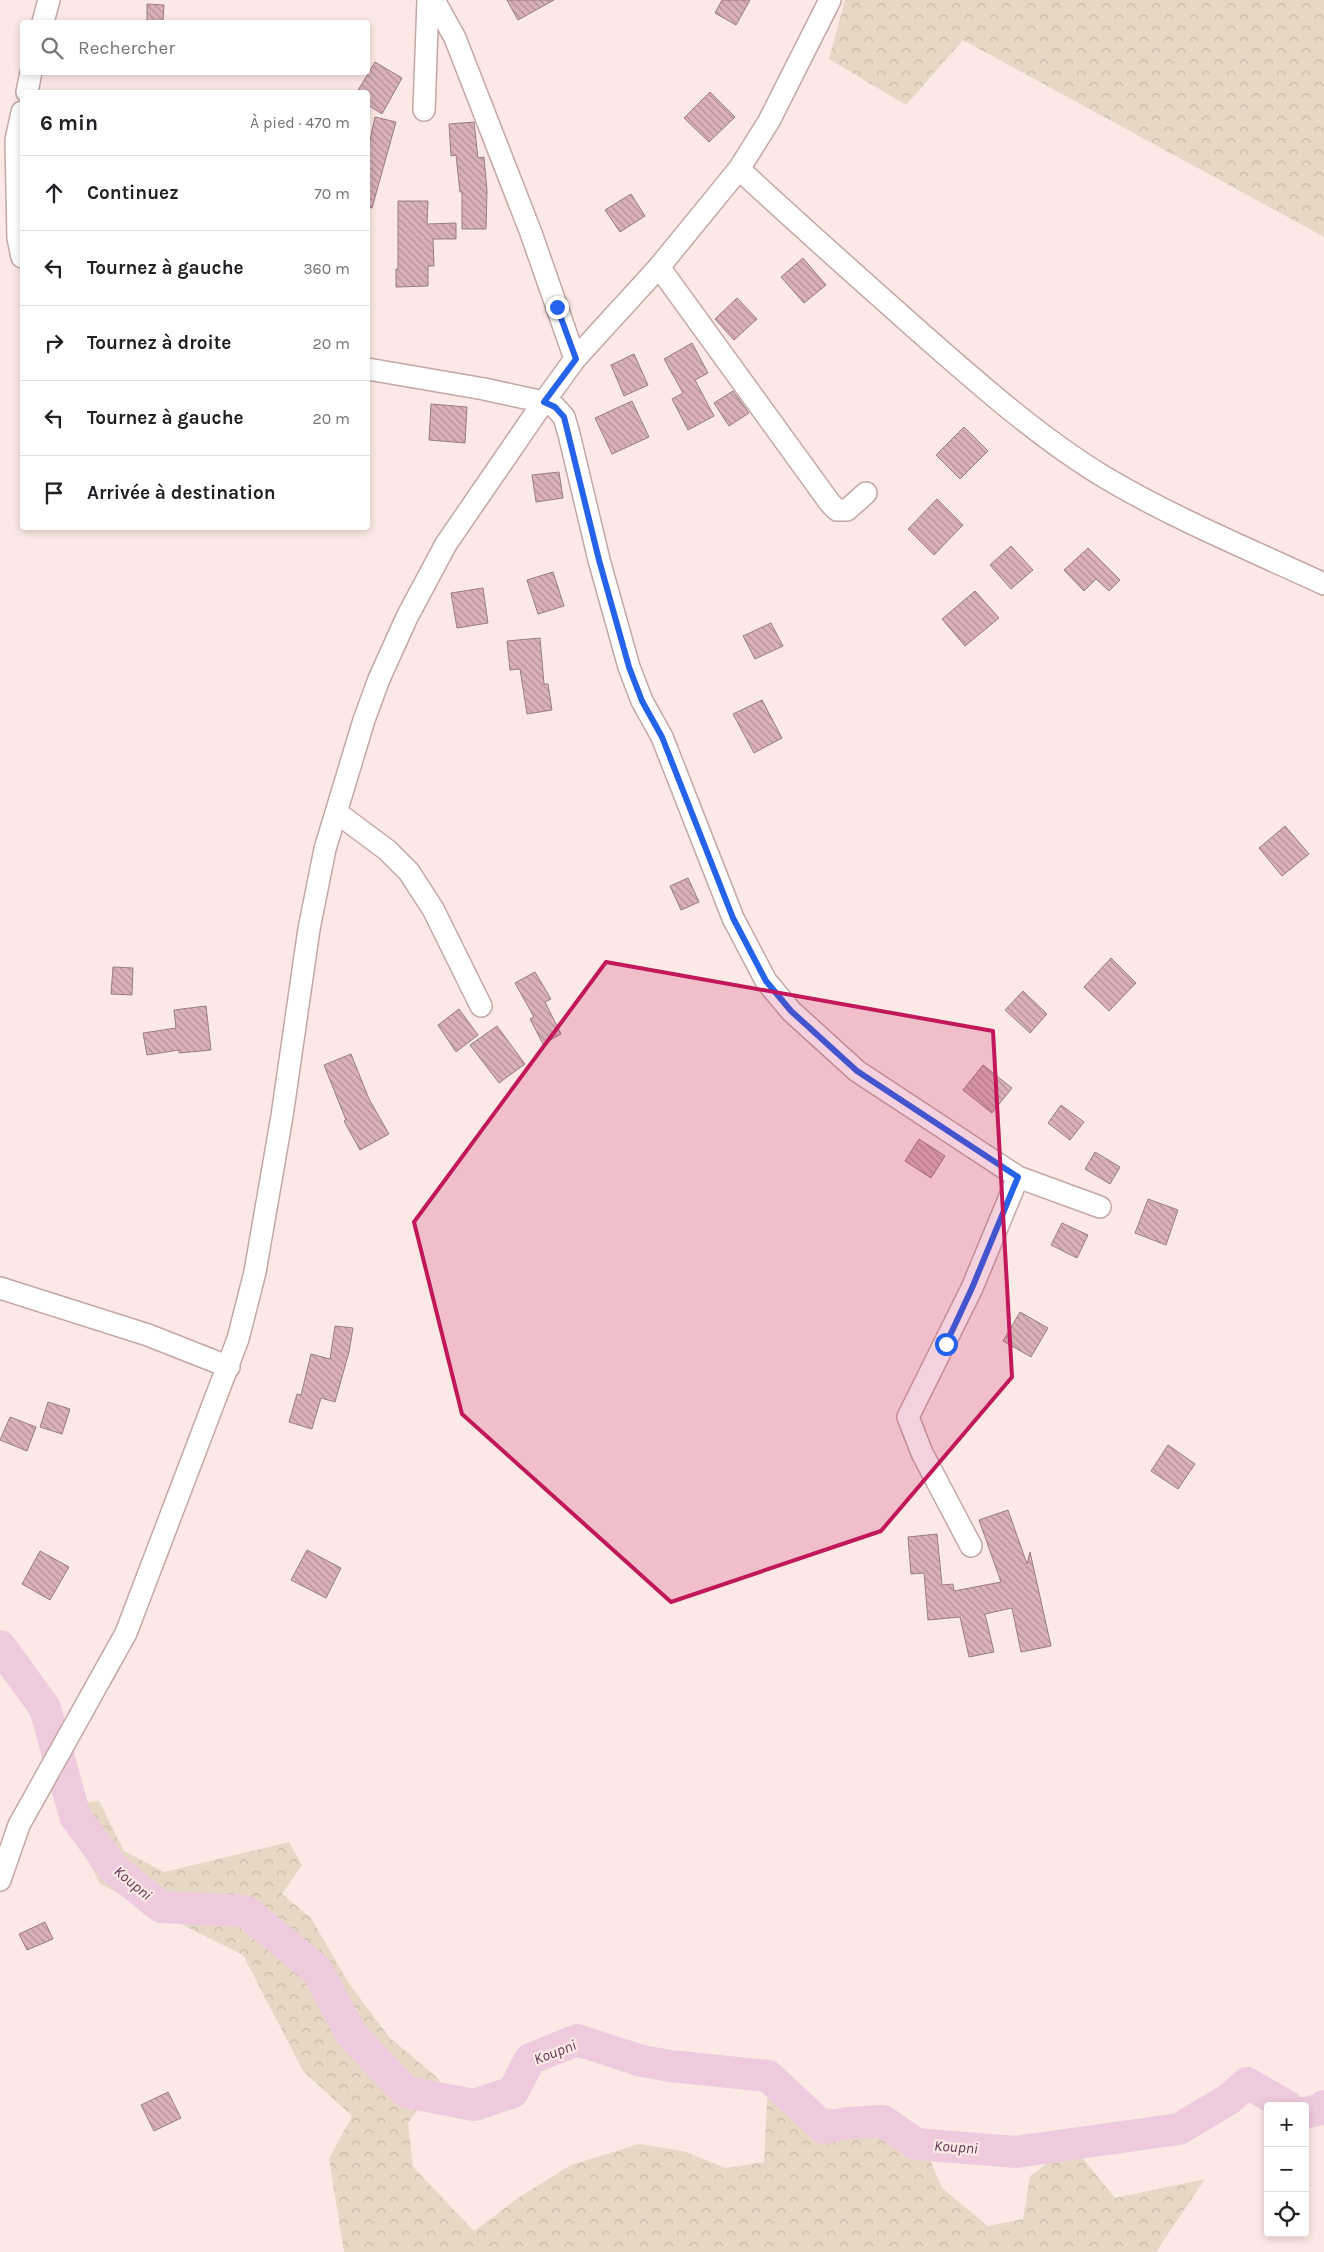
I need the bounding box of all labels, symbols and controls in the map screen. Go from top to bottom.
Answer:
search box [20,20,370,75]
icon: search [38,34,66,62]
text: Rechercher [78,37,175,59]
text: 6 min [40,111,98,135]
text: À pied · 470 m [250,113,350,132]
icon: ahead [40,179,68,207]
text: Continuez [87,182,179,204]
text: 70 m [314,184,350,203]
icon: left [40,254,68,282]
text: Tournez à gauche [87,257,244,279]
text: 360 m [303,259,350,278]
route end [546,296,569,319]
icon: right [40,329,68,357]
text: Tournez à droite [87,332,231,354]
text: 20 m [312,334,350,353]
icon: left [40,404,68,432]
text: Tournez à gauche [87,407,244,429]
text: 20 m [312,409,350,428]
icon: arrive [40,479,68,507]
text: Arrivée à destination [87,482,276,504]
route start [935,1333,958,1356]
water label: Koupni [110,1862,156,1904]
water label: Koupni [531,2036,579,2068]
map controls [1264,2102,1309,2237]
button: + [1264,2102,1309,2147]
water label: Koupni [933,2136,979,2158]
button: − [1264,2147,1309,2192]
button: locate [1264,2192,1309,2237]

